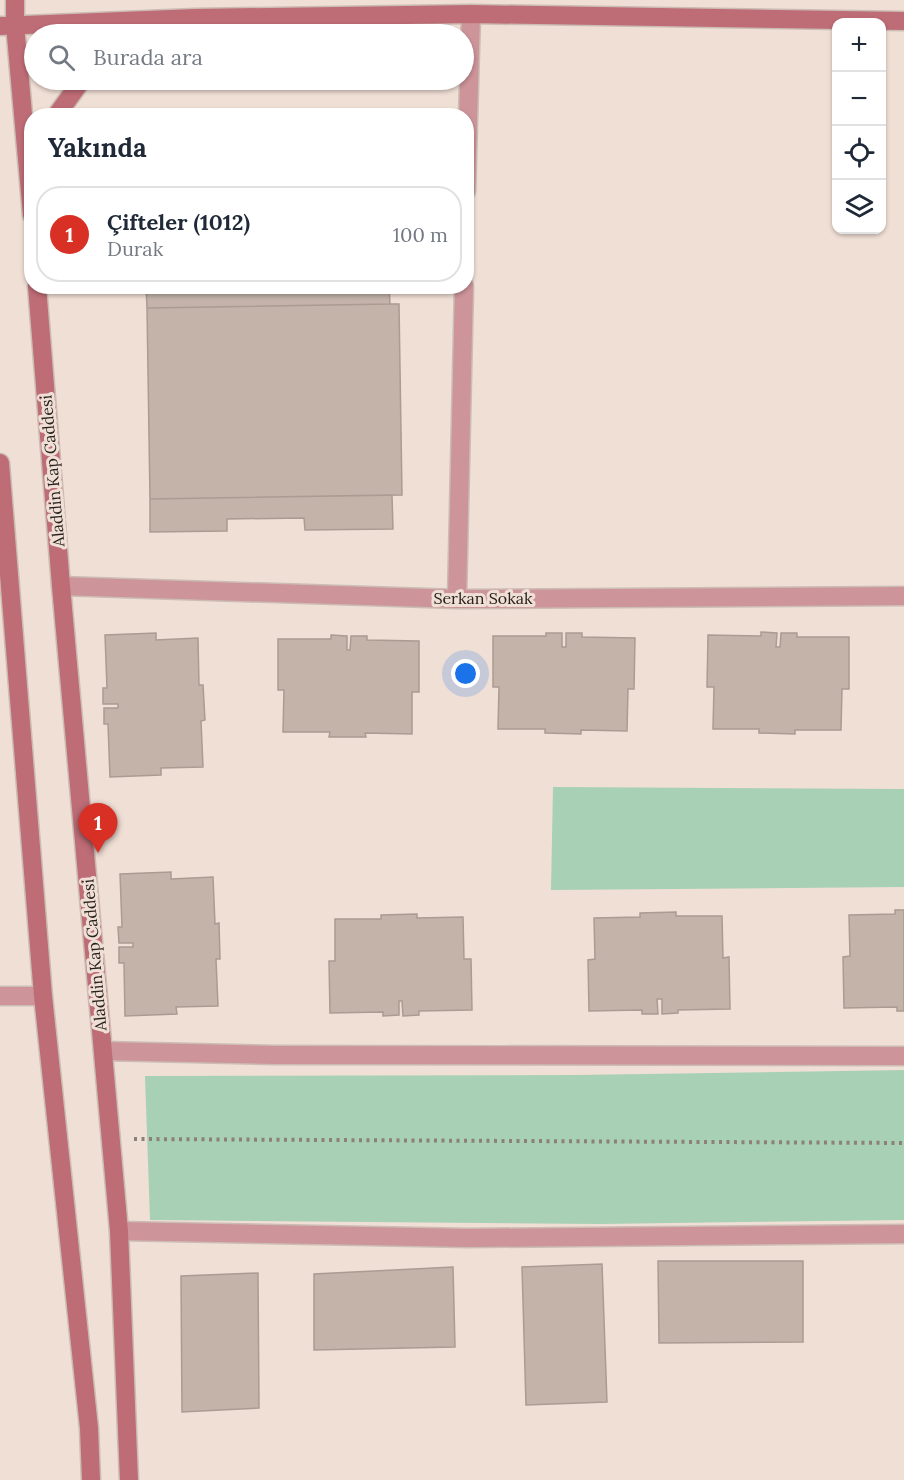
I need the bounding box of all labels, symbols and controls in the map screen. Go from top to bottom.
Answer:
map controls [832,18,886,234]
button: + [832,18,886,72]
search box [24,24,474,90]
icon: search [45,41,78,74]
text: Burada ara [93,43,203,71]
button: − [832,72,886,126]
button: locate [832,126,886,180]
text: Yakında [48,131,147,164]
button: layers [832,180,886,234]
text: Çifteler (1012) [107,208,250,236]
text: 1 [65,222,74,247]
text: 100 m [393,222,448,247]
text: Durak [107,236,163,261]
street label: Aladdin Kap Caddesi [35,394,69,549]
street label: Serkan Sokak [433,588,533,608]
your location [451,659,480,688]
pin: 1 [78,804,118,853]
street label: Aladdin Kap Caddesi [77,878,111,1033]

